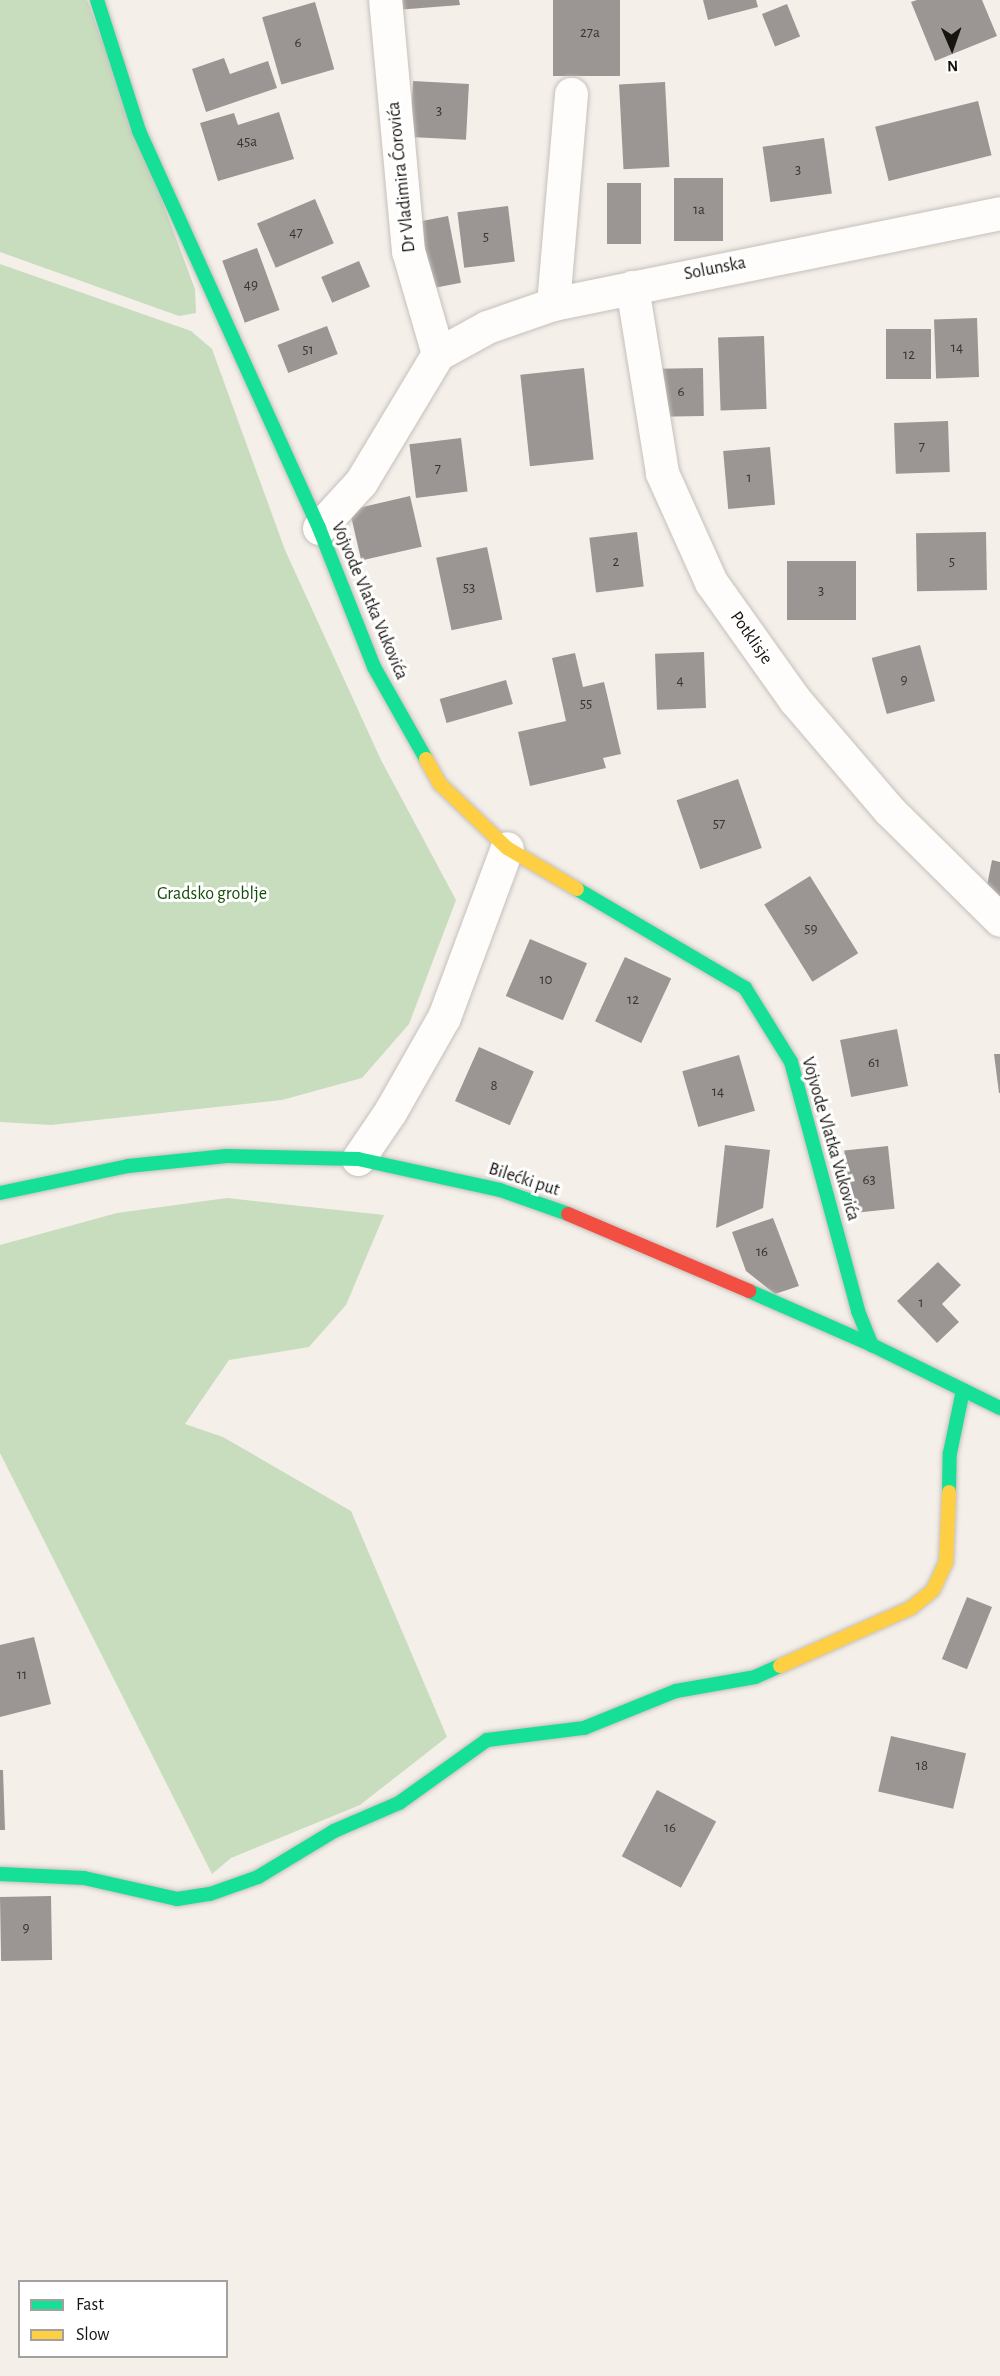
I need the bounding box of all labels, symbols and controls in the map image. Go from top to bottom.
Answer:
north arrow [922,18,982,78]
house number: 27a [580,24,600,42]
house number: 6 [294,34,302,52]
text: N [947,58,958,74]
street label: Dr Vladimira Ćorovića [383,101,421,253]
house number: 3 [436,102,442,120]
house number: 45a [237,133,257,151]
house number: 3 [795,161,801,179]
house number: 1a [693,201,705,219]
house number: 47 [289,224,303,242]
house number: 5 [483,228,489,246]
street label: Solunska [682,252,748,286]
house number: 49 [244,276,258,294]
house number: 14 [951,339,963,357]
house number: 51 [302,341,314,359]
house number: 12 [903,346,915,364]
house number: 6 [677,383,685,401]
house number: 7 [919,438,925,456]
house number: 7 [435,460,441,478]
house number: 1 [746,469,752,487]
street label: Vojvode Vlatka Vukovića [326,519,412,683]
house number: 2 [613,553,619,571]
house number: 5 [949,553,955,571]
house number: 53 [463,579,475,597]
house number: 3 [818,582,824,600]
street label: Potklisje [725,607,777,669]
house number: 9 [900,671,908,689]
house number: 4 [676,672,684,690]
house number: 55 [580,695,592,713]
house number: 57 [713,815,725,833]
park label: Gradsko groblje [157,883,267,905]
house number: 59 [804,920,818,938]
house number: 10 [539,971,553,989]
house number: 12 [627,991,639,1009]
house number: 61 [868,1054,880,1072]
street label: Vojvode Vlatka Vukovića [796,1055,864,1223]
house number: 8 [490,1077,498,1095]
house number: 14 [712,1083,724,1101]
street label: Bilećki put [486,1158,562,1202]
house number: 63 [862,1171,876,1189]
house number: 16 [756,1243,768,1261]
house number: 1 [918,1294,924,1312]
house number: 11 [17,1666,27,1684]
house number: 18 [916,1757,928,1775]
house number: 16 [664,1819,676,1837]
house number: 9 [22,1919,30,1937]
legend [18,2280,228,2358]
text: Fast [76,2296,104,2314]
text: Slow [76,2326,109,2344]

